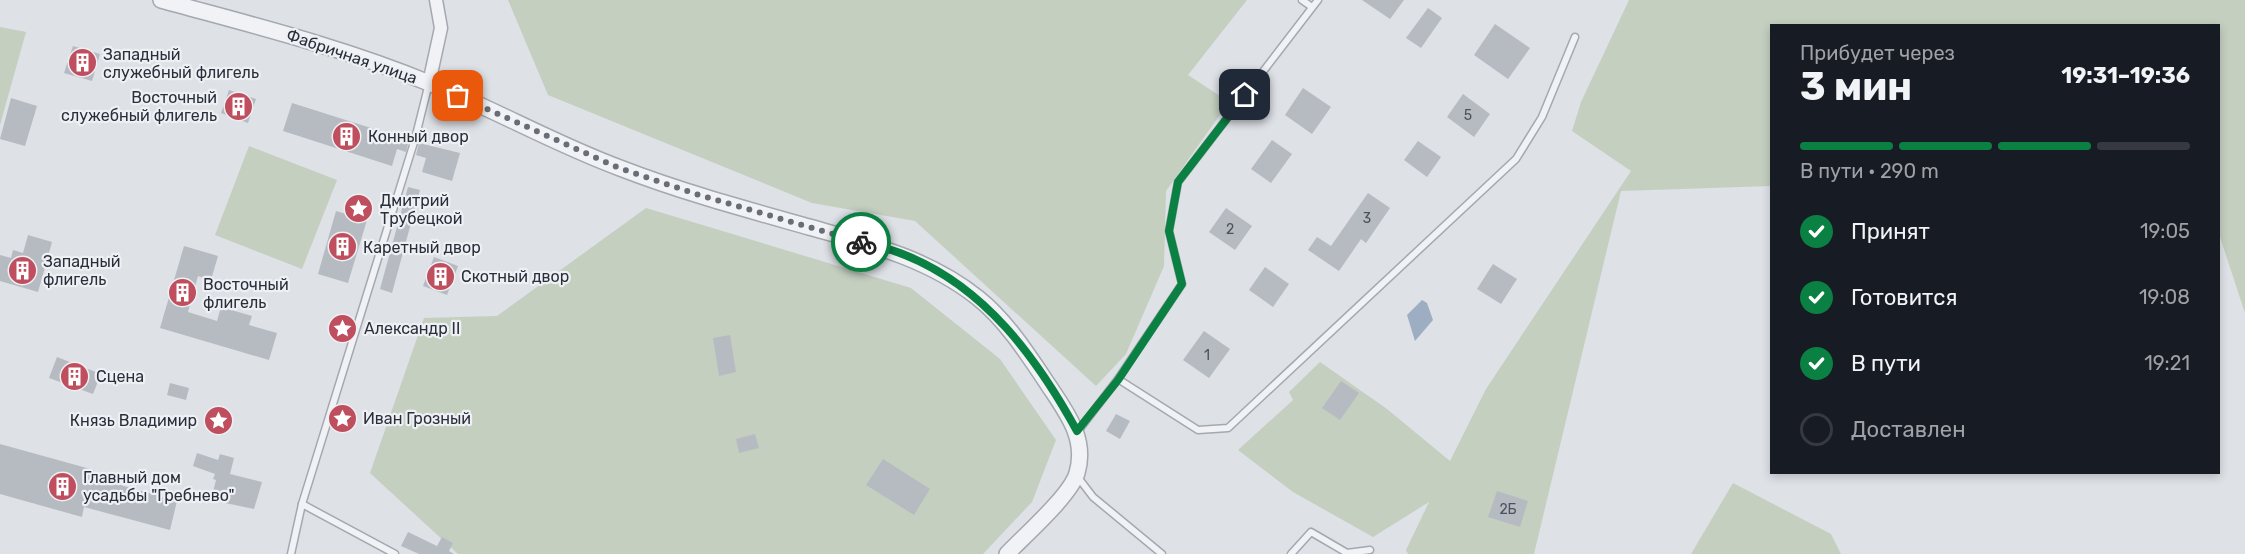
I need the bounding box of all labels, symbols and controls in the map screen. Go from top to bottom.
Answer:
street label: Фабричная улица [284,25,420,88]
text: Прибудет через [1800,41,1955,65]
place label: Западный служебный флигель [103,45,259,82]
building icon: Западный служебный флигель [66,47,98,79]
text: 19:31–19:36 [2061,62,2190,89]
text: 3 мин [1800,64,1912,110]
pin [1219,69,1270,120]
pin [432,70,483,121]
icon: home [1228,78,1261,111]
icon: bag [441,79,474,112]
place label: Восточный служебный флигель [61,88,217,125]
building icon: Восточный служебный флигель [222,90,254,122]
house number: 5 [1464,107,1472,124]
building icon: Конный двор [331,120,363,152]
place label: Конный двор [368,127,469,146]
text: В пути · 290 m [1800,159,1939,183]
place label: Дмитрий Трубецкой [380,191,463,228]
place icon: Дмитрий Трубецкой [343,193,375,225]
house number: 3 [1363,210,1371,227]
courier [831,212,891,272]
icon: check [1800,215,1833,248]
text: Принят [1851,218,1930,245]
text: 19:05 [2140,219,2190,243]
house number: 2 [1226,221,1234,238]
icon: bike [845,226,878,259]
building icon: Каретный двор [326,231,358,263]
place label: Каретный двор [363,238,481,257]
place label: Западный флигель [43,252,121,289]
building icon: Западный флигель [6,254,38,286]
building icon: Скотный двор [424,260,456,292]
place label: Скотный двор [461,267,569,286]
place label: Восточный флигель [203,275,289,312]
building icon: Восточный флигель [166,277,198,309]
icon: check [1800,281,1833,314]
text: Готовится [1851,284,1957,311]
text: 19:08 [2139,285,2190,309]
place icon: Александр II [327,312,359,344]
place label: Александр II [364,319,460,338]
house number: 1 [1204,347,1210,364]
icon: check [1800,347,1833,380]
text: В пути [1851,350,1921,377]
text: 19:21 [2144,351,2190,375]
building icon: Сцена [59,360,91,392]
place label: Сцена [96,367,144,386]
place icon: Иван Грозный [326,402,358,434]
place icon: Князь Владимир [202,404,234,436]
place label: Иван Грозный [363,409,471,428]
place label: Князь Владимир [70,411,197,430]
text: Доставлен [1851,416,1966,443]
place label: Главный дом усадьбы "Гребнево" [83,468,234,505]
building icon: Главный дом усадьбы "Гребнево" [46,470,78,502]
house number: 2Б [1499,501,1517,518]

